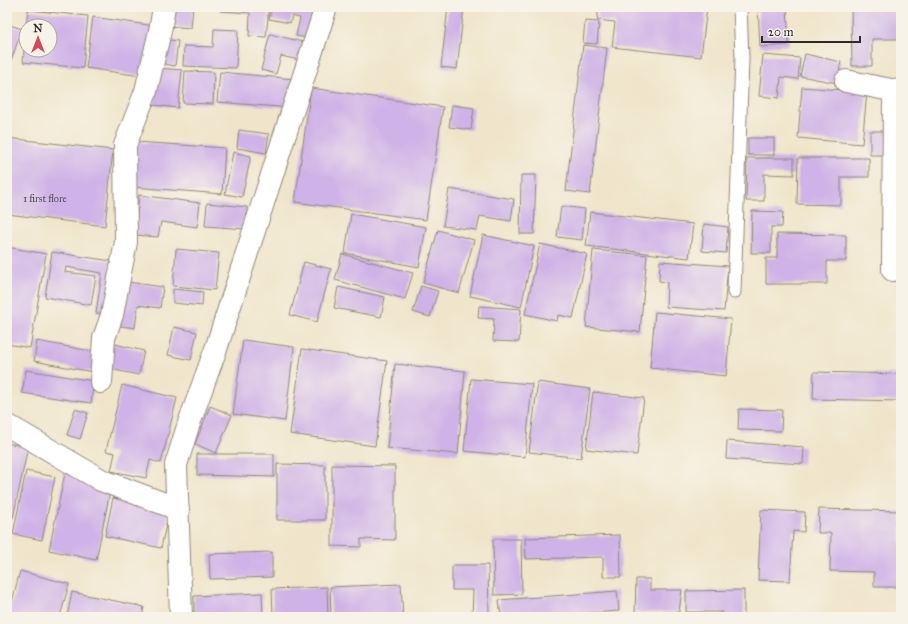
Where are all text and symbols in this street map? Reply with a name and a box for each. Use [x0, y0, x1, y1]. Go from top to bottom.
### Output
north arrow [18, 18, 58, 58]
scale bar [762, 18, 860, 44]
text: N [33, 22, 43, 35]
text: 20 m [768, 25, 794, 39]
house number: 1 first flore [23, 193, 67, 205]

